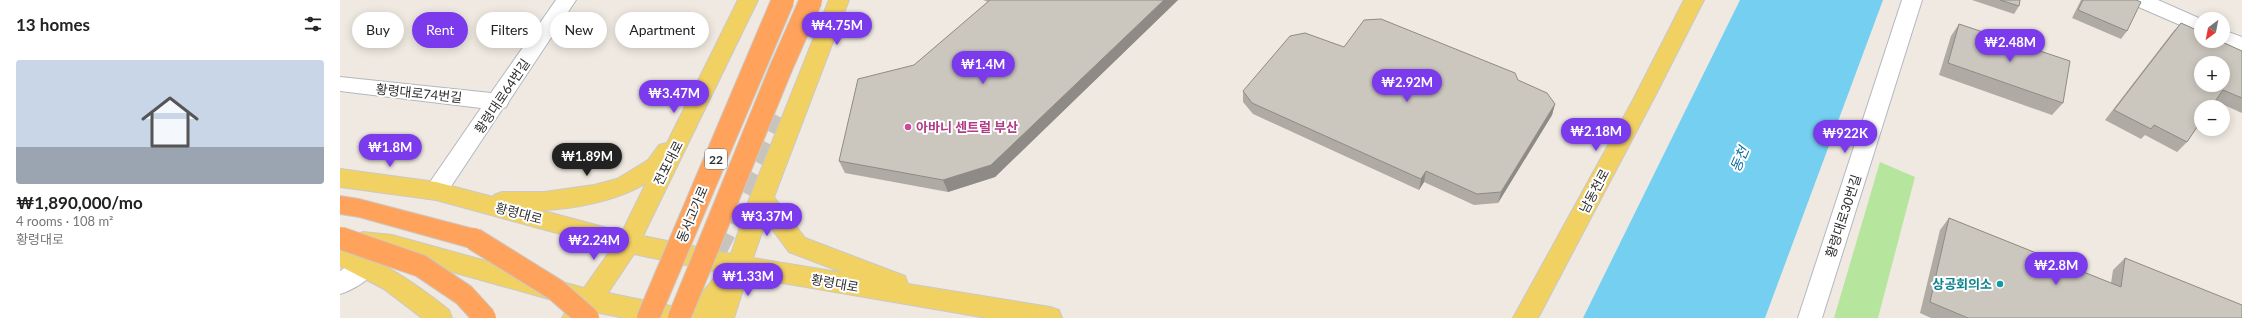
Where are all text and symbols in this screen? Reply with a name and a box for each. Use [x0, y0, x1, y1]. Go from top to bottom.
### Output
chip: Buy [352, 12, 404, 48]
chip: Rent [412, 12, 468, 48]
chip: Filters [476, 12, 542, 48]
chip: New [550, 12, 607, 48]
chip: Apartment [615, 12, 709, 48]
pin: ₩4.75M [804, 12, 870, 46]
north arrow [2194, 12, 2230, 48]
map controls [2194, 12, 2230, 136]
icon: filters [302, 13, 324, 35]
text: 13 homes [16, 14, 90, 35]
text: ₩4.75M [811, 17, 863, 33]
pin: ₩2.48M [1977, 29, 2043, 63]
text: ₩2.48M [1984, 34, 2036, 50]
pin: ₩1.4M [955, 51, 1011, 85]
street label: 황령대로64번길 [471, 56, 533, 136]
text: ₩1.4M [961, 56, 1005, 72]
button: + [2194, 56, 2230, 92]
pin: ₩2.92M [1374, 69, 1440, 103]
text: ₩2.92M [1381, 74, 1433, 90]
pin: ₩3.47M [641, 80, 707, 114]
street label: 황령대로74번길 [375, 81, 463, 105]
text: ₩3.47M [648, 85, 700, 101]
icon: home [134, 86, 206, 158]
button: − [2194, 100, 2230, 136]
pin: ₩2.18M [1563, 118, 1629, 152]
place label: 아바니 센트럴 부산 [916, 119, 1018, 135]
pin: ₩922K [1817, 120, 1873, 154]
marker: 아바니 센트럴 부산 [903, 122, 913, 132]
text: ₩2.18M [1570, 123, 1622, 139]
text: ₩922K [1822, 125, 1868, 141]
pin: ₩1.8M [362, 134, 418, 168]
street label: 전포대로 [650, 138, 686, 188]
text: ₩1.8M [368, 139, 412, 155]
pin: ₩1.89M [554, 143, 620, 177]
water label: 동천 [1726, 143, 1752, 174]
text: ₩1.89M [561, 148, 613, 164]
road number: 22 [705, 149, 727, 169]
street label: 남동천로 [1576, 166, 1612, 216]
street label: 황령대로30번길 [1822, 172, 1864, 260]
street label: 동서고가로 [673, 183, 711, 245]
text: ₩1,890,000/mo [16, 192, 143, 213]
street label: 황령대로 [494, 199, 544, 227]
pin: ₩3.37M [734, 203, 800, 237]
text: ₩3.37M [741, 208, 793, 224]
text: 4 rooms · 108 m² [16, 213, 113, 229]
pin: ₩2.24M [561, 227, 627, 261]
text: 황령대로 [16, 231, 64, 247]
text: ₩2.24M [568, 232, 620, 248]
pin: ₩2.8M [2028, 252, 2084, 286]
text: ₩2.8M [2034, 257, 2078, 273]
pin: ₩1.33M [715, 263, 781, 297]
text: ₩1.33M [722, 268, 774, 284]
street label: 황령대로 [810, 271, 860, 295]
place label: 상공회의소 [1932, 276, 1992, 292]
marker: 상공회의소 [1995, 279, 2005, 289]

